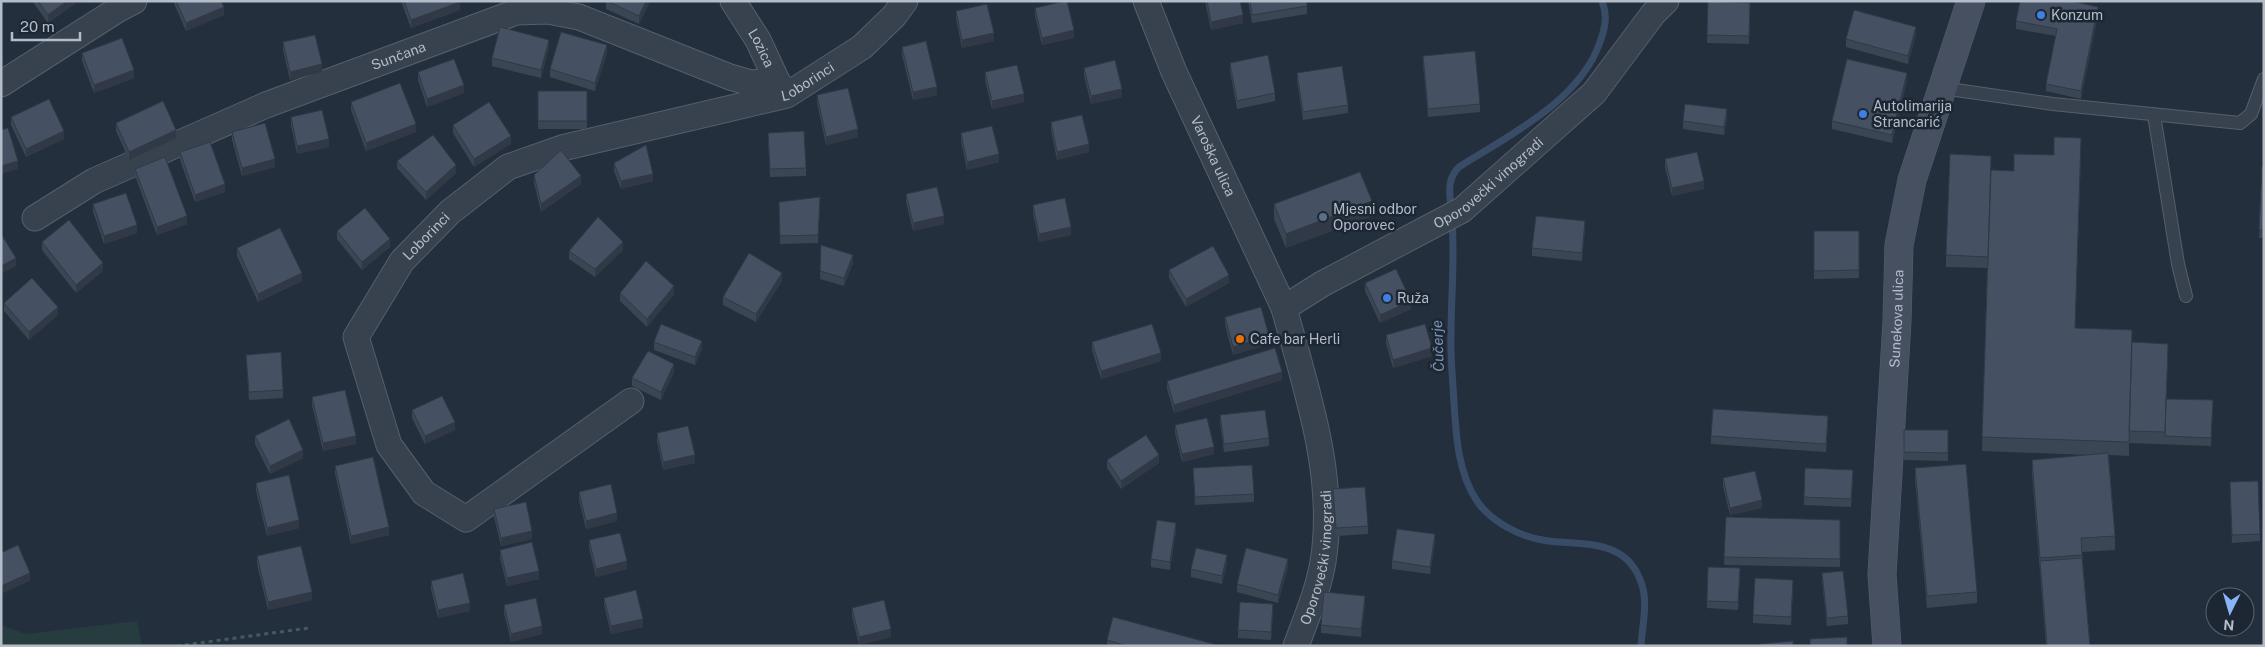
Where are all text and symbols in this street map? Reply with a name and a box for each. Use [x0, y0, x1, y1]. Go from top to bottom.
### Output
place label: Konzum [2051, 7, 2103, 23]
marker: Konzum [2035, 9, 2047, 21]
scale bar [12, 10, 80, 42]
text: 20 m [20, 18, 55, 35]
street label: Lozica [745, 26, 778, 70]
street label: Sunčana [369, 38, 428, 73]
street label: Loborinci [779, 59, 837, 104]
place label: Autolimarija Strancarić [1873, 98, 1952, 130]
marker: Autolimarija Strancarić [1857, 108, 1869, 120]
street label: Varoška ulica [1188, 113, 1239, 199]
street label: Oporovečki vinogradi [1431, 134, 1546, 232]
place label: Mjesni odbor Oporovec [1333, 201, 1417, 233]
street label: Loborinci [399, 209, 453, 263]
marker: Mjesni odbor Oporovec [1317, 211, 1329, 223]
street label: Sunekova ulica [1886, 269, 1906, 368]
place label: Ruža [1397, 290, 1429, 306]
marker: Ruža [1381, 292, 1393, 304]
water label: Čučerje [1428, 320, 1447, 372]
place label: Cafe bar Herli [1250, 331, 1340, 347]
marker: Cafe bar Herli [1234, 333, 1246, 345]
street label: Oporovečki vinogradi [1297, 490, 1335, 627]
north arrow [2205, 587, 2255, 637]
text: N [2223, 617, 2235, 633]

